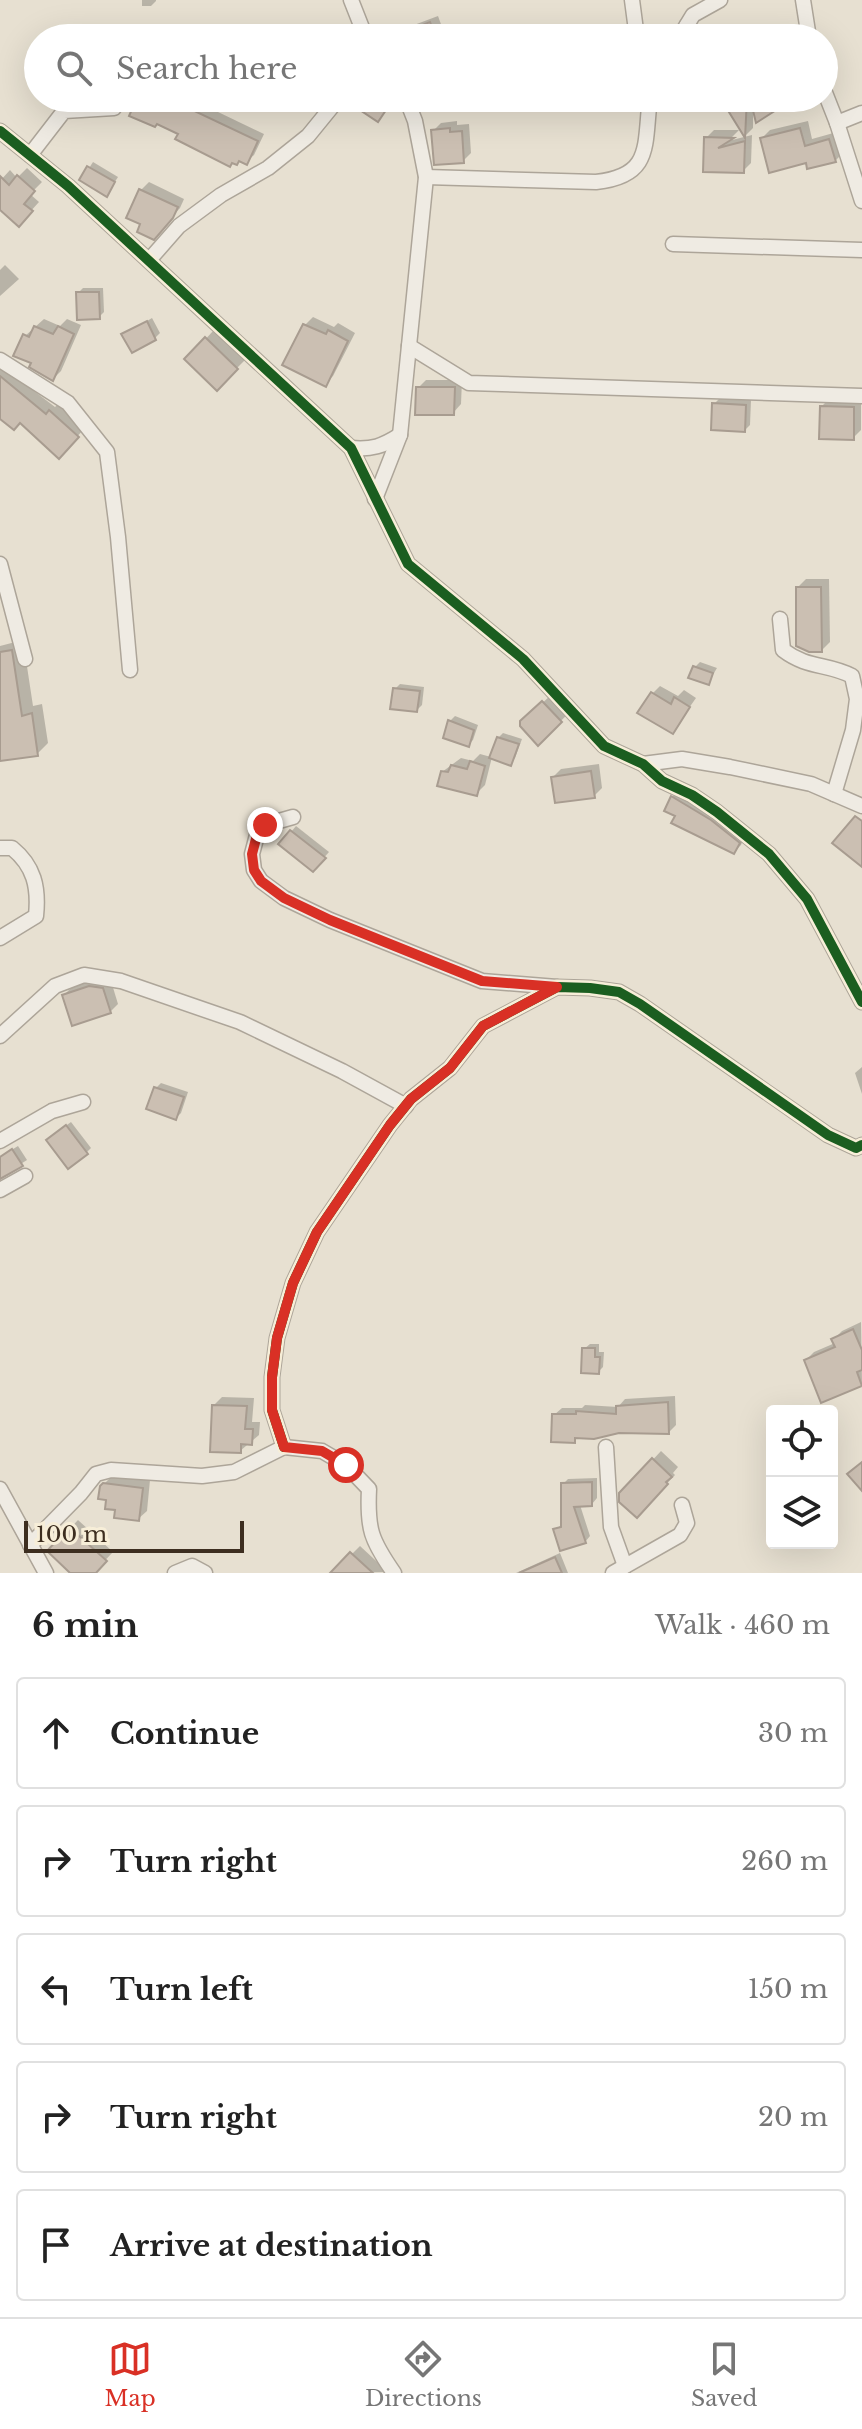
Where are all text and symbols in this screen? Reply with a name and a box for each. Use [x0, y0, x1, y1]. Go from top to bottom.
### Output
search box [24, 24, 838, 112]
icon: search [52, 46, 96, 90]
text: Search here [116, 50, 297, 87]
route end [247, 807, 283, 843]
map controls [766, 1405, 838, 1549]
button: locate [766, 1405, 838, 1477]
route start [328, 1447, 364, 1483]
button: layers [766, 1477, 838, 1549]
scale bar [24, 1517, 244, 1553]
text: 100 m [36, 1521, 107, 1548]
text: 6 min [32, 1604, 139, 1646]
text: Walk · 460 m [655, 1609, 830, 1641]
icon: ahead [34, 1711, 78, 1755]
text: Continue [110, 1715, 259, 1752]
text: 30 m [758, 1717, 828, 1749]
icon: right [34, 1839, 78, 1883]
text: Turn right [110, 1843, 277, 1880]
text: 260 m [741, 1845, 828, 1877]
icon: left [34, 1967, 78, 2011]
text: Turn left [110, 1971, 253, 2008]
text: 150 m [748, 1973, 828, 2005]
icon: right [34, 2095, 78, 2139]
text: Turn right [110, 2099, 277, 2136]
text: 20 m [758, 2101, 828, 2133]
icon: arrive [34, 2223, 78, 2267]
text: Arrive at destination [110, 2227, 433, 2264]
tab: Map [105, 2337, 156, 2412]
tab: Directions [365, 2337, 482, 2412]
tab: Saved [691, 2337, 757, 2412]

